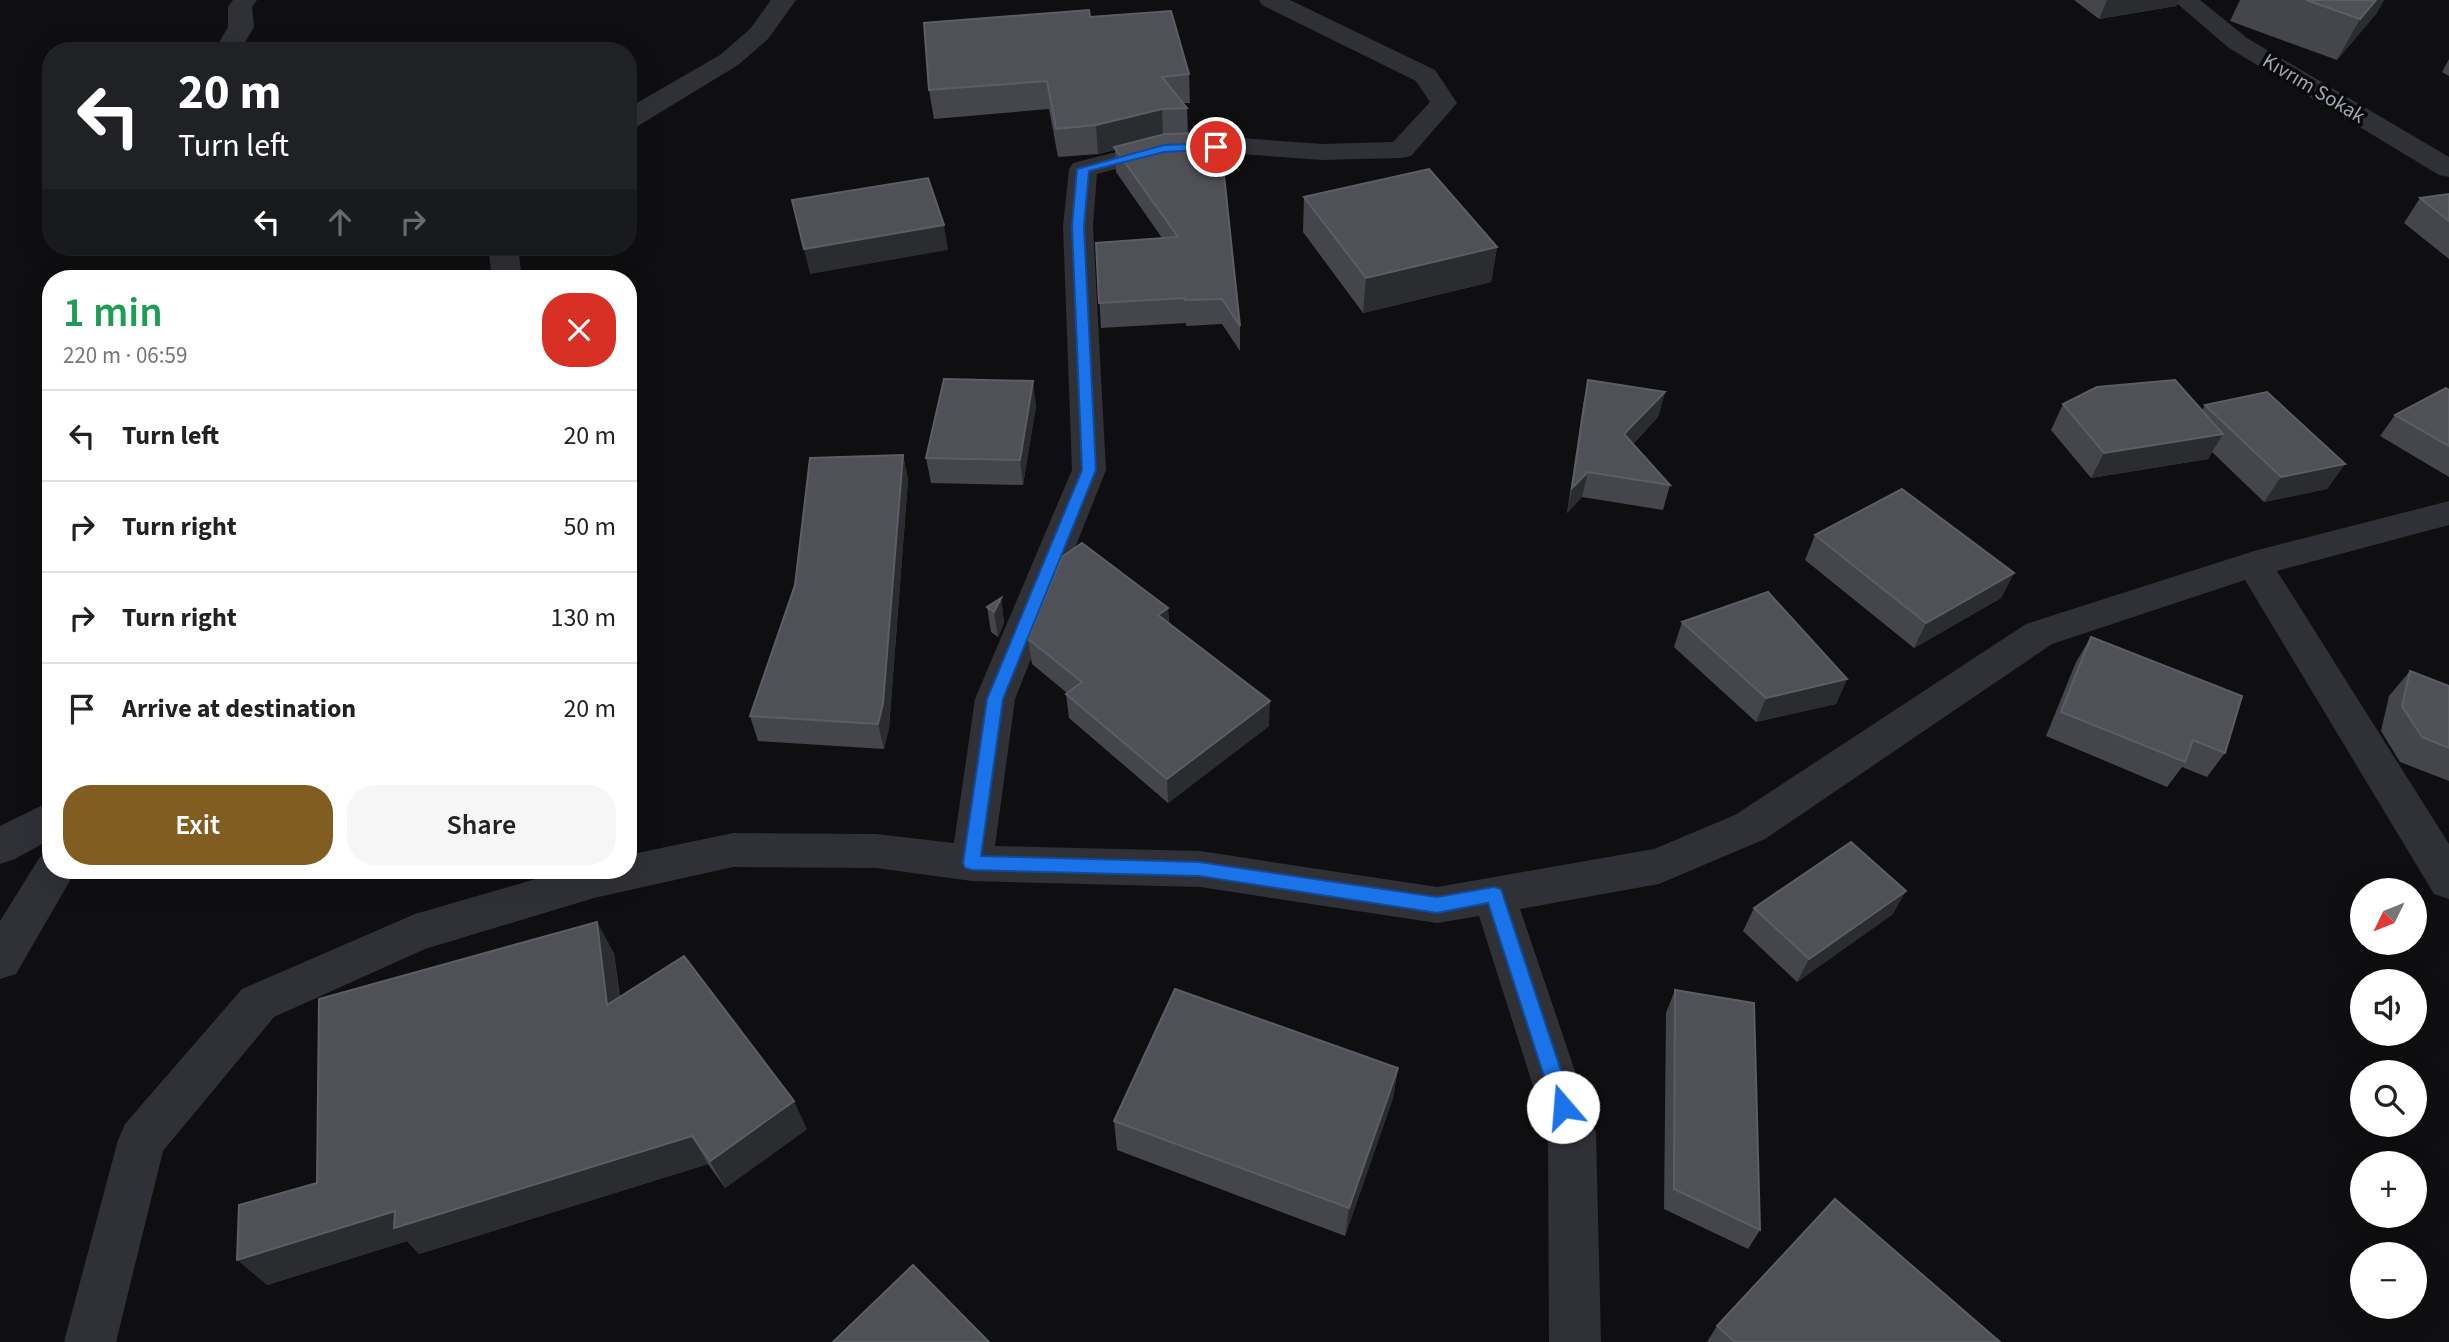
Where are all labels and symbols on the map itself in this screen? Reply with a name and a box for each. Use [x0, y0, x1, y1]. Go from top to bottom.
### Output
street label: Kıvrım Sokak [2257, 46, 2372, 131]
pin [1186, 117, 1246, 177]
north arrow [2350, 878, 2427, 956]
position arrow [1526, 1070, 1600, 1144]

